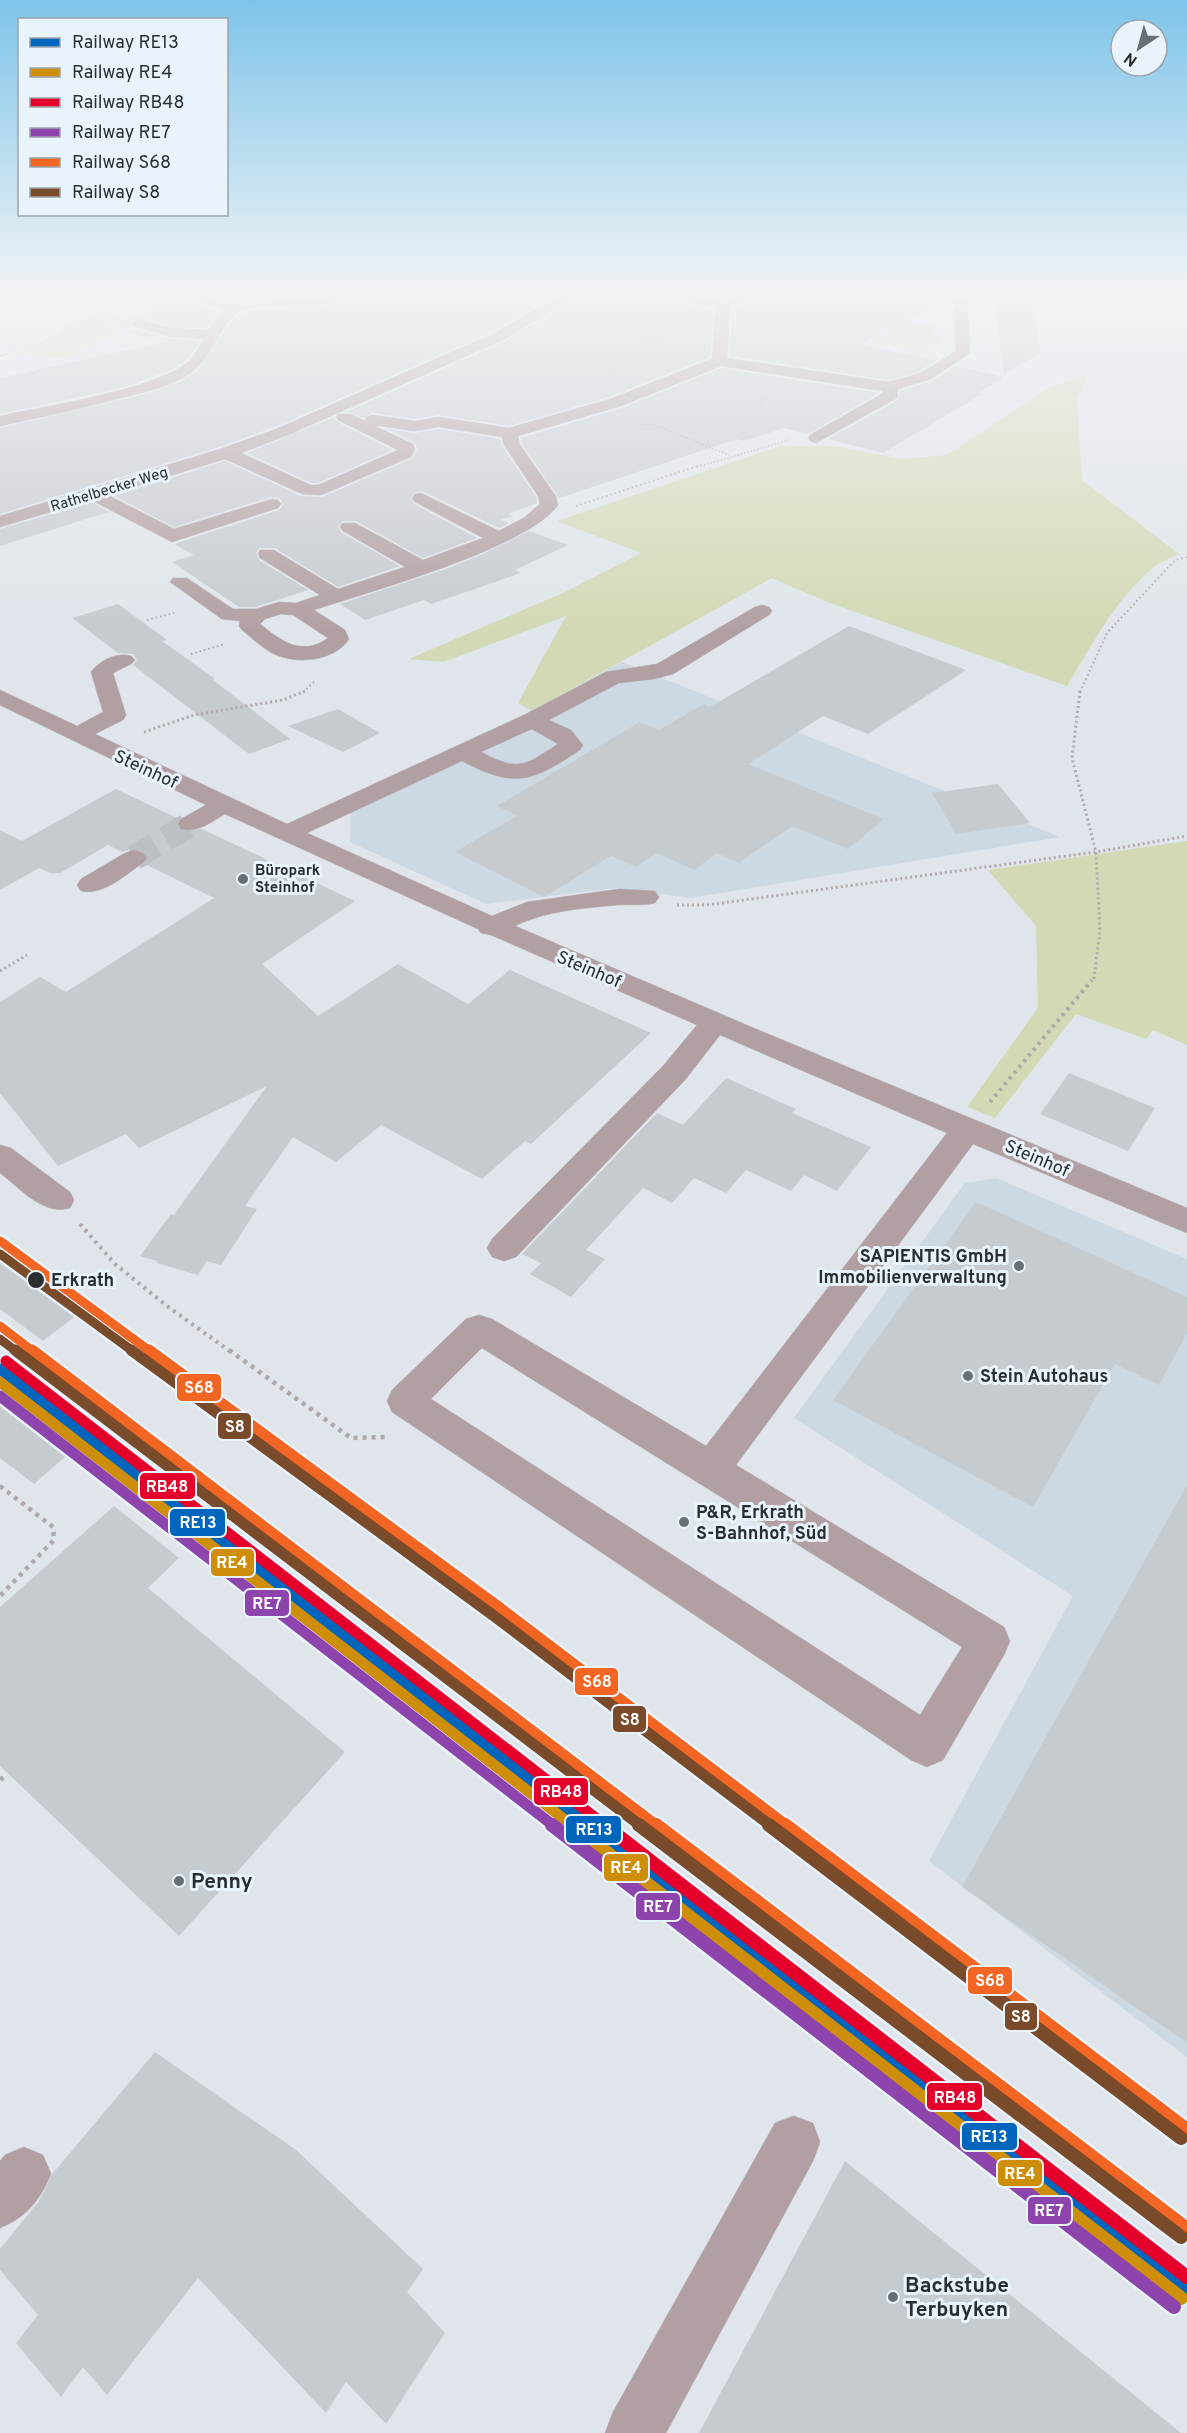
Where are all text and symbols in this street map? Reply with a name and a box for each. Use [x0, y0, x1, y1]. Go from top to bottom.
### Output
legend [18, 18, 228, 216]
north arrow [1109, 18, 1169, 78]
text: Railway RE13 [72, 32, 179, 55]
text: N [1121, 47, 1142, 70]
text: Railway RE4 [72, 62, 172, 85]
text: Railway RB48 [72, 92, 184, 115]
text: Railway RE7 [72, 122, 171, 145]
text: Railway S68 [72, 152, 171, 175]
text: Railway S8 [72, 182, 160, 205]
street label: Rathelbecker Weg [48, 464, 171, 517]
street label: Steinhof [110, 746, 181, 795]
place label: Büropark Steinhof [255, 862, 320, 898]
marker: Büropark Steinhof [236, 872, 250, 886]
street label: Steinhof [553, 947, 624, 994]
street label: Steinhof [1001, 1136, 1072, 1183]
place label: SAPIENTIS GmbH Immobilienverwaltung [818, 1246, 1007, 1290]
marker: SAPIENTIS GmbH Immobilienverwaltung [1012, 1259, 1026, 1273]
marker: Erkrath [26, 1270, 46, 1290]
place label: Erkrath [51, 1270, 114, 1293]
place label: Stein Autohaus [980, 1366, 1108, 1389]
marker: Stein Autohaus [961, 1369, 975, 1383]
line badge: S68 [176, 1373, 222, 1402]
text: S68 [184, 1379, 214, 1399]
line badge: S8 [217, 1412, 252, 1440]
text: S8 [225, 1418, 245, 1438]
line badge: RB48 [139, 1472, 196, 1500]
text: RB48 [146, 1478, 188, 1498]
place label: P&R, Erkrath S-Bahnhof, Süd [696, 1502, 827, 1546]
line badge: RE13 [169, 1508, 226, 1537]
text: RE13 [179, 1514, 217, 1534]
marker: P&R, Erkrath S-Bahnhof, Süd [677, 1515, 691, 1529]
line badge: RE4 [210, 1548, 255, 1577]
text: RE4 [216, 1554, 248, 1574]
line badge: RE7 [244, 1589, 290, 1617]
text: RE7 [252, 1595, 282, 1615]
line badge: S68 [574, 1667, 619, 1696]
text: S68 [582, 1673, 612, 1693]
line badge: S8 [612, 1705, 647, 1733]
text: S8 [620, 1711, 640, 1731]
line badge: RB48 [533, 1777, 589, 1806]
text: RB48 [540, 1783, 582, 1803]
line badge: RE13 [565, 1815, 622, 1844]
text: RE13 [575, 1821, 613, 1841]
line badge: RE4 [603, 1853, 649, 1882]
text: RE4 [610, 1859, 642, 1879]
place label: Penny [191, 1869, 253, 1896]
marker: Penny [172, 1874, 186, 1888]
line badge: RE7 [635, 1892, 681, 1921]
text: RE7 [643, 1898, 673, 1918]
line badge: S68 [967, 1966, 1013, 1995]
text: S68 [975, 1972, 1005, 1992]
line badge: S8 [1004, 2002, 1038, 2031]
text: S8 [1011, 2008, 1031, 2028]
line badge: RB48 [926, 2082, 983, 2111]
text: RB48 [934, 2089, 976, 2109]
line badge: RE13 [961, 2122, 1018, 2151]
text: RE13 [970, 2128, 1008, 2148]
line badge: RE4 [997, 2159, 1043, 2187]
text: RE4 [1004, 2165, 1036, 2185]
line badge: RE7 [1027, 2196, 1072, 2225]
text: RE7 [1034, 2202, 1064, 2222]
place label: Backstube Terbuyken [905, 2273, 1009, 2324]
marker: Backstube Terbuyken [886, 2290, 900, 2304]

